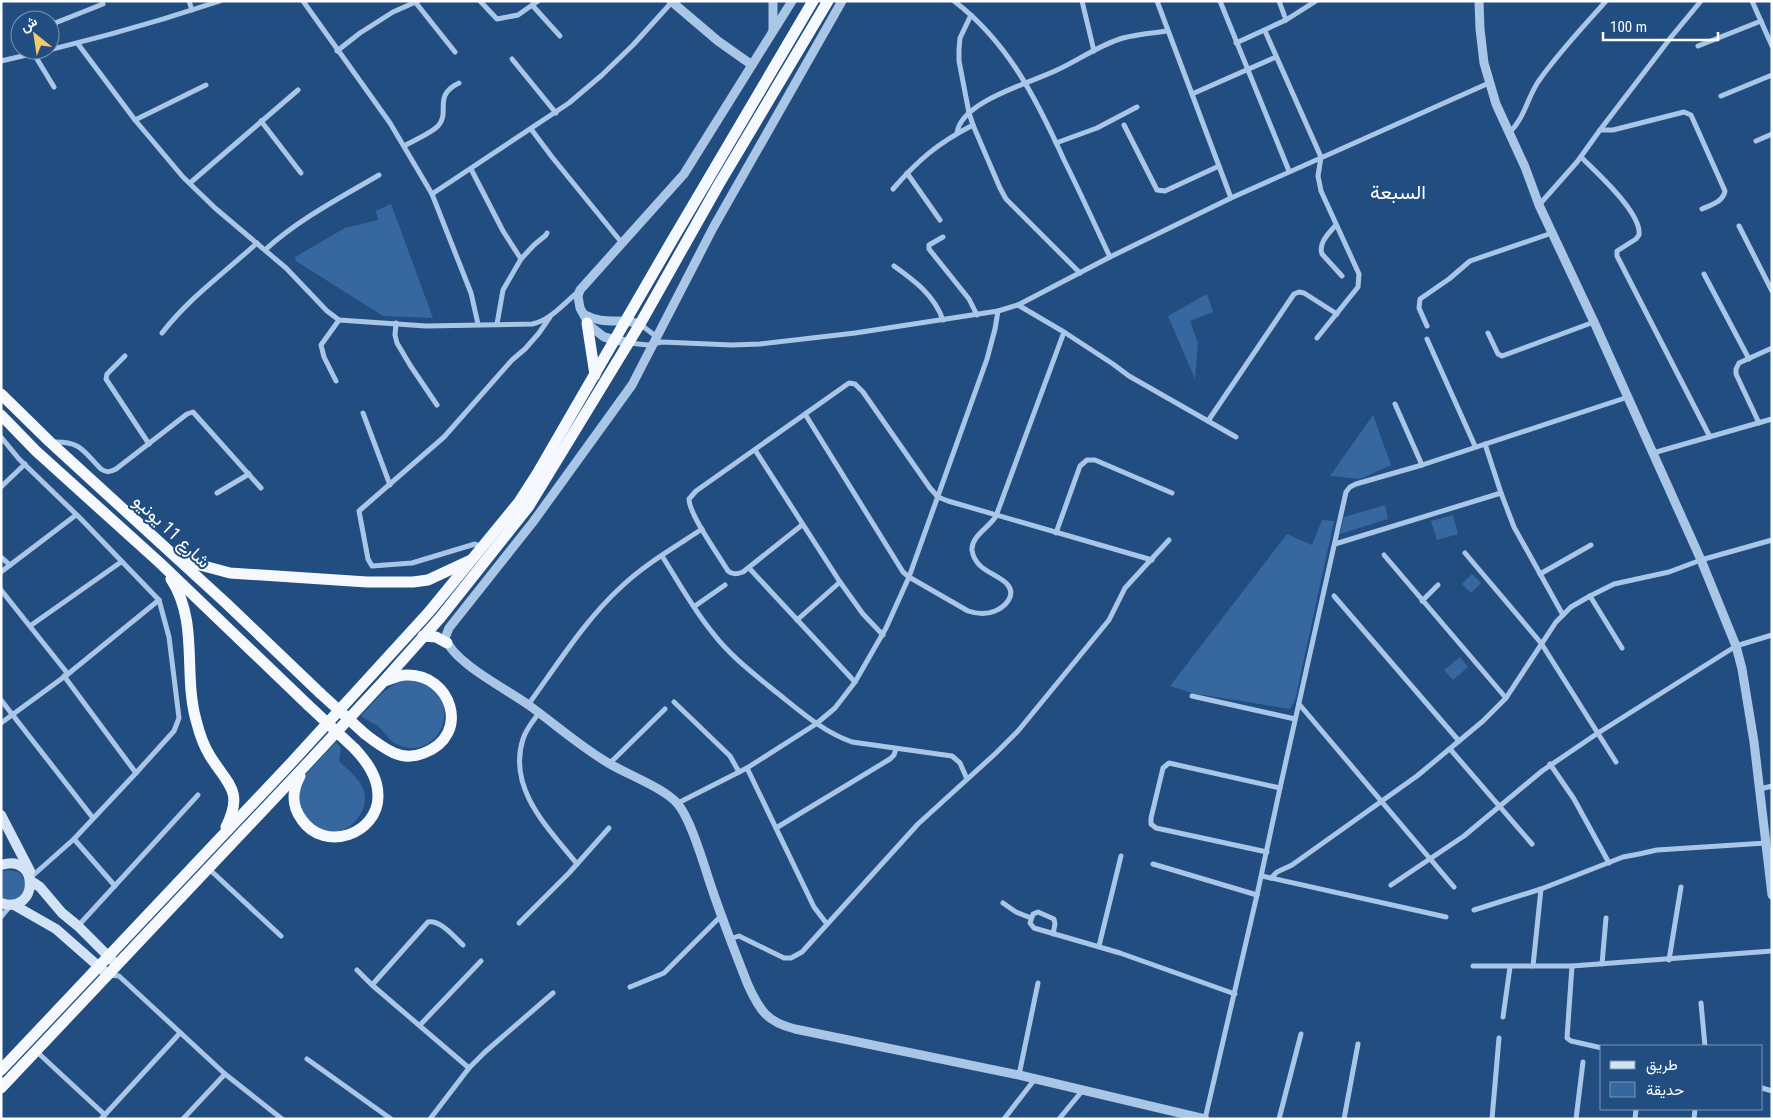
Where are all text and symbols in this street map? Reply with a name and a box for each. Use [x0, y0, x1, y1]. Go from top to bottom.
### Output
north arrow [10, 10, 60, 60]
scale bar [1603, 10, 1718, 42]
text: ش [17, 13, 40, 36]
text: 100 m [1610, 18, 1647, 36]
district label: السبعة [1370, 180, 1426, 204]
street label: شارع 11 يونيو [128, 490, 215, 573]
legend [1600, 1045, 1763, 1110]
text: طريق [1646, 1056, 1678, 1075]
text: حديقة [1646, 1081, 1684, 1099]

